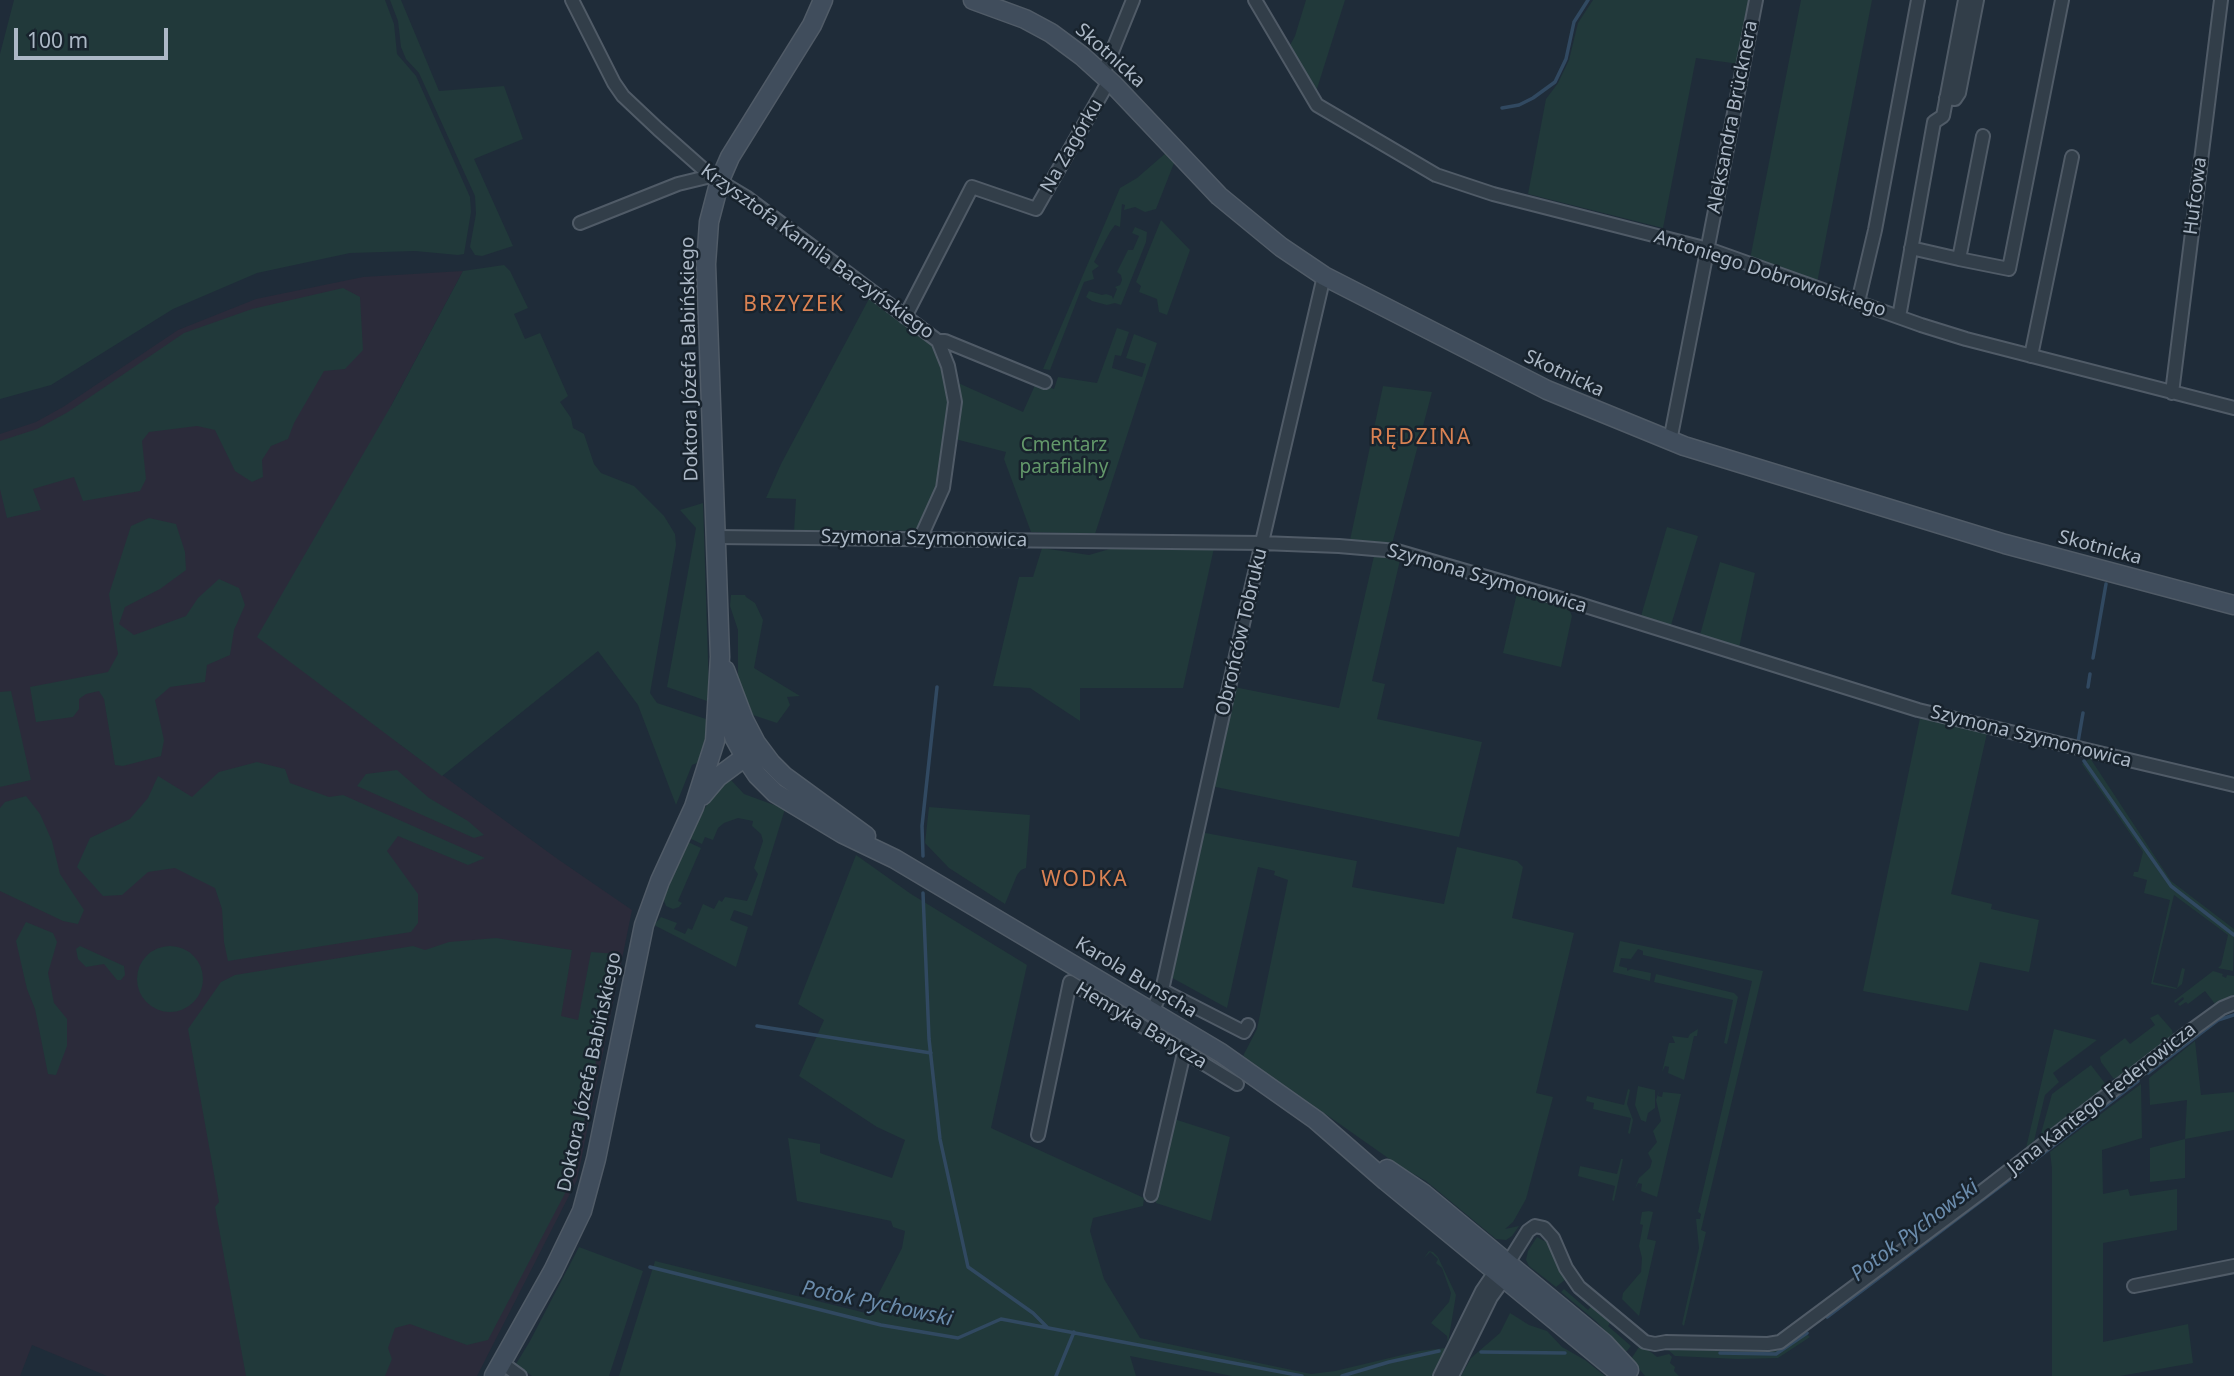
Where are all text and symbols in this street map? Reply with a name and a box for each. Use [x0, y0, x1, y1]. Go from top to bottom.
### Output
scale bar [18, 14, 172, 58]
street label: Skotnicka [1071, 19, 1149, 93]
street label: Aleksandra Brücknera [1703, 19, 1763, 215]
text: 100 m [27, 26, 88, 54]
street label: Na Zagórku [1036, 95, 1108, 197]
street label: Hufcowa [2180, 156, 2212, 236]
street label: Krzysztofa Kamila Baczyńskiego [696, 160, 938, 344]
street label: Antoniego Dobrowolskiego [1651, 226, 1889, 322]
street label: Doktora Józefa Babińskiego [676, 237, 704, 481]
district label: BRZYZEK [744, 292, 844, 318]
street label: Skotnicka [1520, 346, 1608, 402]
district label: RĘDZINA [1371, 425, 1471, 451]
park label: Cmentarz parafialny [1020, 435, 1108, 479]
street label: Szymona Szymonowica [821, 526, 1027, 552]
street label: Skotnicka [2056, 526, 2144, 570]
street label: Szymona Szymonowica [1385, 540, 1589, 618]
street label: Obrońców Tobruku [1212, 546, 1272, 718]
street label: Szymona Szymonowica [1928, 701, 2134, 773]
district label: WODKA [1042, 867, 1128, 893]
street label: Karola Bunscha [1071, 933, 1201, 1023]
street label: Doktora Józefa Babińskiego [553, 950, 627, 1194]
street label: Henryka Barycza [1071, 978, 1211, 1074]
street label: Jana Kantego Federowicza [2003, 1018, 2201, 1180]
water label: Potok Pychowski [1846, 1175, 1984, 1287]
water label: Potok Pychowski [799, 1276, 955, 1332]

